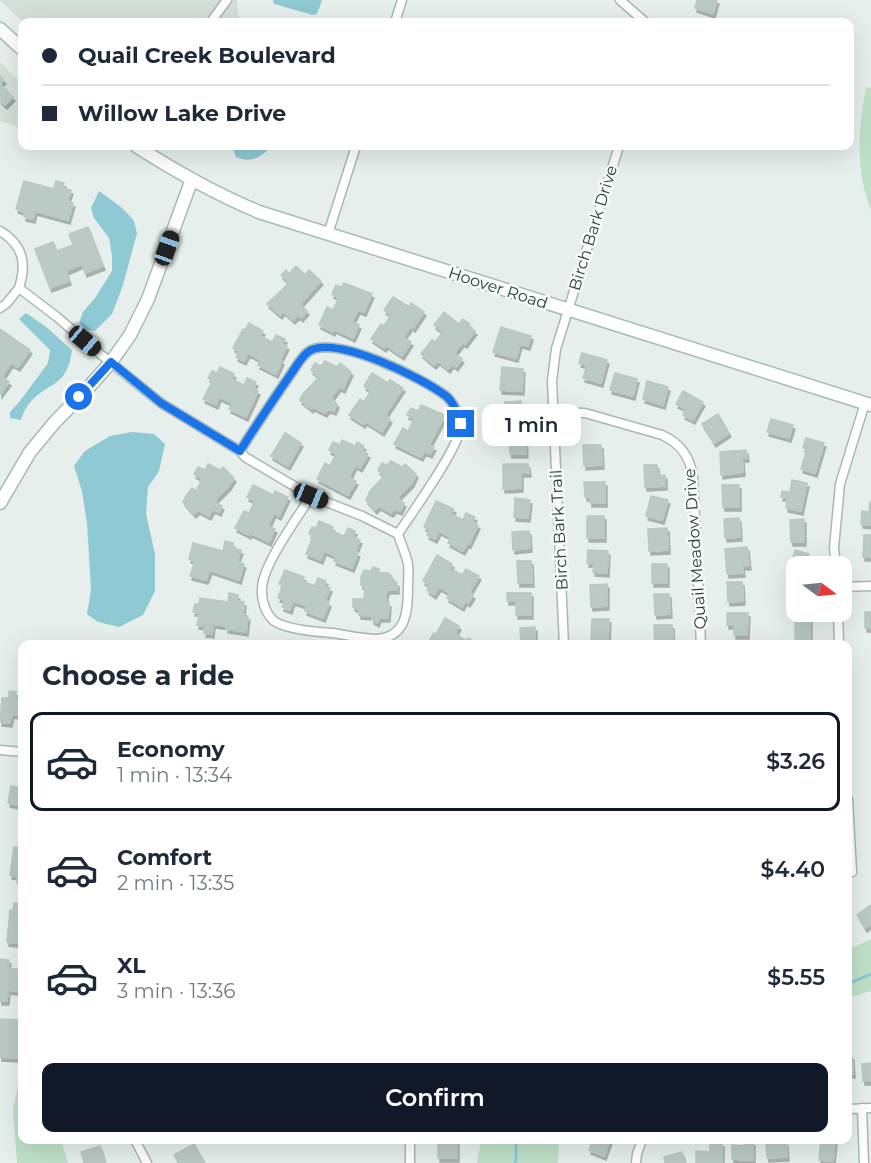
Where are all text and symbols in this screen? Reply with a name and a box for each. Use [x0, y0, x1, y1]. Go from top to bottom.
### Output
text: Quail Creek Boulevard [78, 42, 336, 69]
text: Willow Lake Drive [78, 100, 286, 127]
street label: Birch Bark Drive [565, 163, 621, 293]
car [152, 228, 182, 268]
street label: Hoover Road [446, 263, 550, 313]
car [65, 323, 105, 359]
route start [65, 383, 92, 410]
callout: 1 min [482, 403, 581, 445]
route end [447, 410, 474, 437]
text: 1 min [505, 413, 558, 437]
street label: Quail Meadow Drive [680, 468, 710, 630]
street label: Birch Bark Trail [546, 469, 572, 591]
car [291, 481, 331, 511]
north arrow [786, 556, 852, 622]
map controls [786, 556, 852, 622]
text: Choose a ride [42, 659, 234, 692]
icon: car [45, 735, 99, 789]
text: Economy [117, 736, 225, 763]
text: $3.26 [766, 748, 825, 775]
text: 1 min · 13:34 [117, 763, 232, 787]
icon: car [45, 843, 99, 897]
text: Comfort [117, 844, 212, 871]
text: $4.40 [761, 856, 825, 883]
text: 2 min · 13:35 [117, 871, 234, 895]
icon: car [45, 951, 99, 1005]
text: XL [117, 952, 146, 979]
text: $5.55 [767, 964, 825, 991]
text: 3 min · 13:36 [117, 979, 235, 1003]
button: Confirm [42, 1063, 828, 1132]

